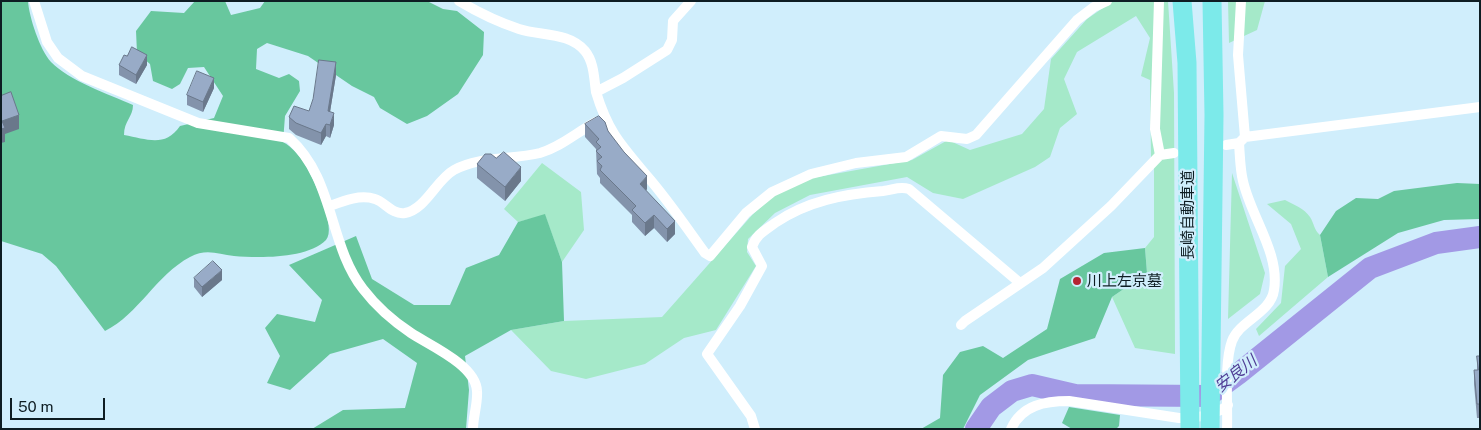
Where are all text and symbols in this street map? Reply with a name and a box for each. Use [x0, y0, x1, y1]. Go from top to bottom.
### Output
street label: 長崎自動車道 [1179, 170, 1197, 260]
place label: 川上左京墓 [1087, 272, 1162, 290]
marker: 川上左京墓 [1071, 275, 1083, 287]
water label: 安良川 [1211, 352, 1261, 396]
scale bar [12, 388, 108, 420]
text: 50 m [18, 398, 53, 415]

